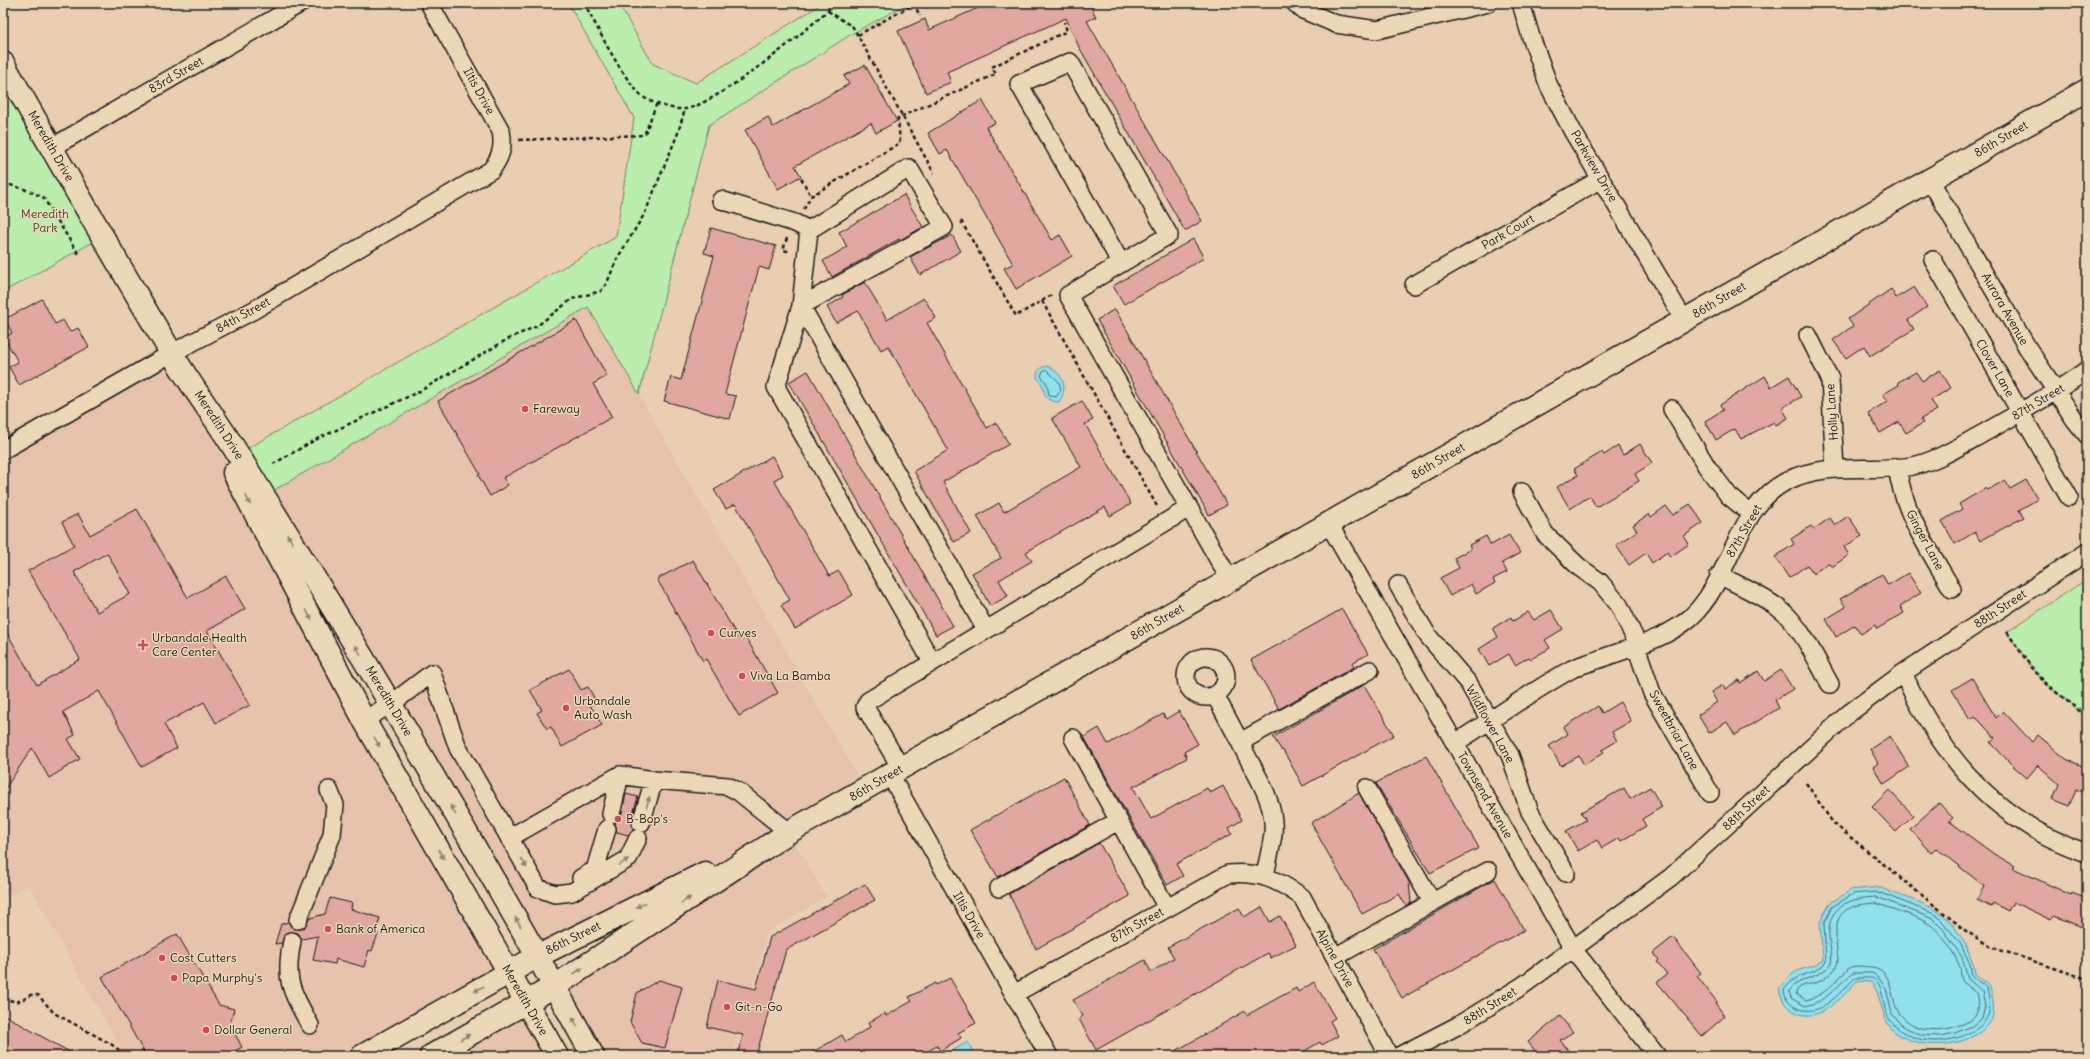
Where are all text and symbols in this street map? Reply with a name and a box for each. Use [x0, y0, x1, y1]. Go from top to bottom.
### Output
street label: 83rd Street [146, 53, 206, 96]
street label: Iltis Drive [460, 65, 498, 117]
street label: Meredith Drive [25, 108, 78, 184]
street label: 86th Street [1971, 117, 2030, 160]
street label: Parkview Drive [1568, 127, 1621, 204]
park label: Meredith Park [21, 206, 69, 235]
street label: Park Court [1479, 211, 1537, 253]
street label: Aurora Avenue [1979, 270, 2032, 348]
street label: 86th Street [1689, 278, 1748, 321]
street label: 84th Street [213, 294, 273, 336]
street label: Clover Lane [1973, 336, 2018, 399]
street label: 87th Street [2009, 380, 2067, 423]
street label: Holly Lane [1822, 383, 1841, 441]
street label: Meredith Drive [192, 387, 247, 462]
place label: Fareway [533, 401, 580, 416]
marker: Fareway [520, 404, 530, 414]
street label: 86th Street [1408, 439, 1467, 482]
one-way arrow [245, 494, 251, 506]
street label: 87th Street [1722, 502, 1765, 560]
street label: Ginger Lane [1903, 507, 1948, 572]
one-way arrow [286, 533, 293, 545]
street label: 88th Street [1971, 586, 2029, 631]
street label: 86th Street [1127, 600, 1186, 643]
one-way arrow [305, 609, 312, 621]
place label: Curves [719, 625, 756, 640]
marker: Curves [706, 628, 716, 638]
place label: Urbandale Health Care Center [152, 630, 247, 659]
marker: Urbandale Health Care Center [137, 639, 149, 651]
one-way arrow [354, 644, 361, 656]
street label: Meredith Drive [363, 663, 416, 738]
place label: Viva La Bamba [750, 668, 831, 683]
marker: Viva La Bamba [737, 671, 747, 681]
street label: Wildflower Lane [1463, 682, 1518, 765]
street label: Sweetbriar Lane [1646, 687, 1702, 772]
place label: Urbandale Auto Wash [574, 693, 632, 722]
marker: Urbandale Auto Wash [561, 703, 571, 713]
one-way arrow [373, 736, 380, 748]
street label: Townsend Avenue [1455, 749, 1516, 841]
street label: 86th Street [846, 761, 905, 804]
street label: 88th Street [1719, 782, 1773, 833]
one-way arrow [645, 795, 651, 807]
one-way arrow [449, 804, 456, 815]
place label: B-Bop's [626, 811, 668, 826]
marker: B-Bop's [613, 814, 623, 824]
one-way arrow [438, 849, 445, 860]
one-way arrow [520, 857, 527, 869]
one-way arrow [618, 858, 629, 866]
street label: Iltis Drive [950, 889, 989, 941]
one-way arrow [681, 896, 691, 904]
one-way arrow [635, 902, 647, 908]
street label: 87th Street [1107, 904, 1166, 945]
one-way arrow [515, 916, 522, 928]
street label: 86th Street [543, 918, 603, 957]
place label: Bank of America [336, 921, 425, 936]
marker: Bank of America [323, 924, 333, 934]
street label: Alpine Drive [1313, 926, 1358, 990]
place label: Cost Cutters [170, 950, 236, 965]
marker: Cost Cutters [157, 953, 167, 963]
street label: Meredith Drive [499, 962, 552, 1038]
one-way arrow [572, 967, 583, 975]
place label: Papa Murphy's [182, 970, 262, 985]
marker: Papa Murphy's [169, 973, 179, 983]
street label: 88th Street [1460, 983, 1519, 1028]
one-way arrow [474, 985, 485, 992]
place label: Git-n-Go [735, 999, 783, 1014]
marker: Git-n-Go [722, 1002, 732, 1012]
one-way arrow [571, 1016, 578, 1028]
place label: Dollar General [214, 1022, 292, 1037]
marker: Dollar General [201, 1025, 211, 1035]
one-way arrow [459, 1033, 471, 1040]

